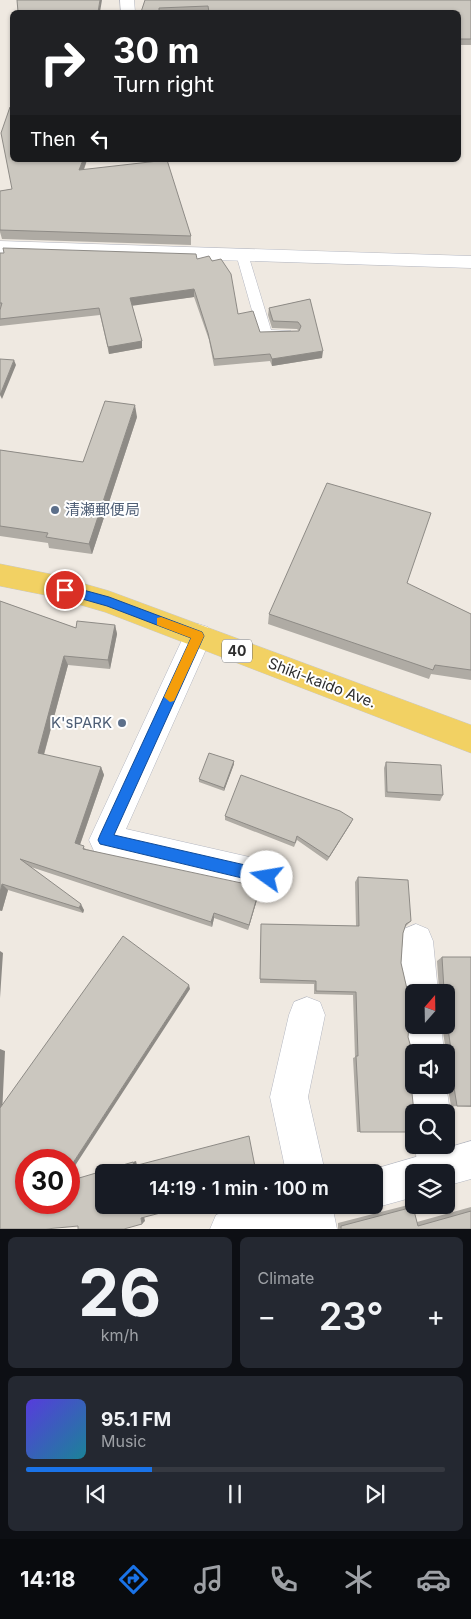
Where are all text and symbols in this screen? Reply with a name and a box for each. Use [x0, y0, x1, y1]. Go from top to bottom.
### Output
text: 30 m [113, 29, 199, 71]
icon: right [30, 30, 95, 95]
text: Turn right [113, 71, 214, 97]
icon: left [86, 125, 114, 153]
text: Then [30, 128, 76, 151]
place label: 清瀬郵便局 [65, 500, 140, 519]
marker: 清瀬郵便局 [49, 504, 61, 516]
pin [44, 569, 86, 611]
icon: arrive [51, 576, 79, 604]
road number: 40 [222, 640, 252, 662]
street label: Shiki-kaido Ave. [266, 653, 379, 712]
place label: K'sPARK [51, 713, 112, 732]
marker: K'sPARK [116, 717, 128, 729]
position arrow [240, 850, 292, 902]
north arrow [405, 984, 455, 1034]
map controls [405, 984, 455, 1214]
button: sound [405, 1044, 455, 1094]
button: search [405, 1104, 455, 1154]
speed limit sign: 30 [15, 1149, 80, 1214]
button: layers [405, 1164, 455, 1214]
text: 14:19 · 1 min · 100 m [149, 1177, 329, 1200]
text: 26 [78, 1253, 161, 1332]
text: Climate [258, 1268, 314, 1288]
text: 23° [319, 1293, 384, 1339]
text: − [258, 1299, 276, 1333]
text: + [426, 1299, 445, 1333]
text: km/h [101, 1325, 139, 1345]
text: 95.1 FM [101, 1408, 171, 1431]
text: Music [101, 1431, 146, 1451]
icon: previous [82, 1480, 110, 1508]
icon: pause [221, 1480, 249, 1508]
icon: next [361, 1480, 389, 1508]
icon: directions [116, 1562, 151, 1597]
icon: music [191, 1562, 226, 1597]
icon: phone [266, 1562, 301, 1597]
icon: climate [341, 1562, 376, 1597]
icon: car [416, 1562, 451, 1597]
text: 14:18 [20, 1566, 76, 1592]

